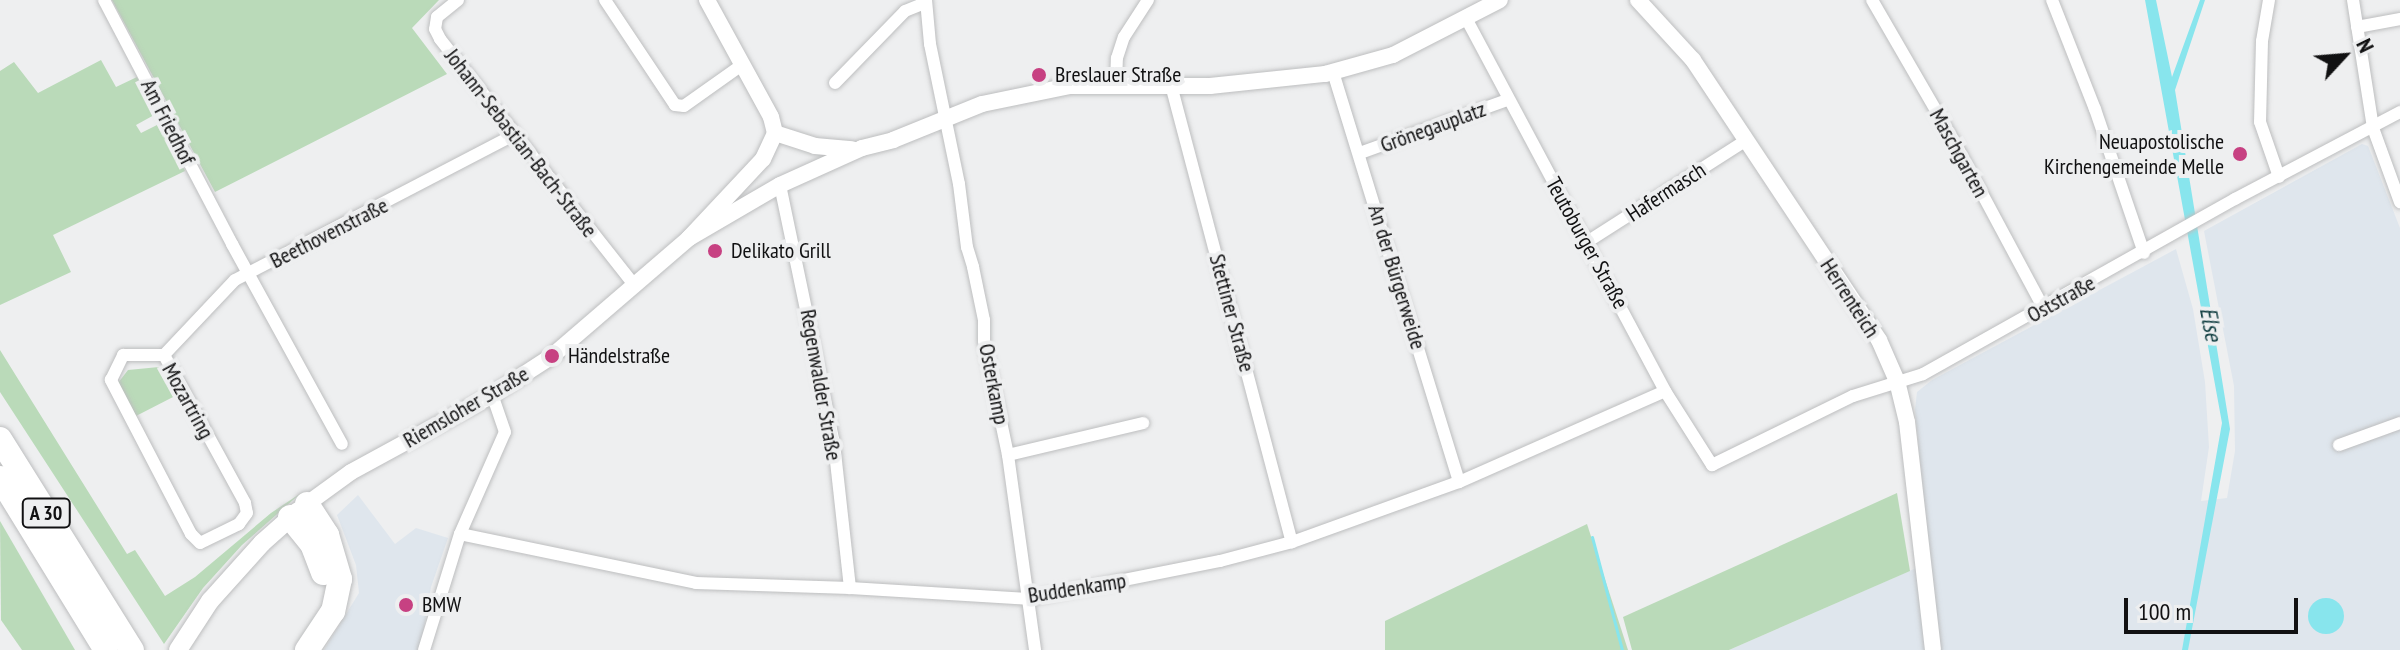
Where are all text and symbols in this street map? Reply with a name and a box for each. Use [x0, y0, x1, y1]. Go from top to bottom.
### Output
north arrow [2304, 16, 2384, 96]
text: N [2350, 34, 2381, 57]
street label: Johann-Sebastian-Bach-Straße [439, 43, 603, 243]
place label: Breslauer Straße [1055, 62, 1181, 88]
marker: Breslauer Straße [1030, 66, 1048, 84]
street label: Am Friedhof [135, 75, 201, 169]
street label: Grönegauplatz [1377, 96, 1489, 158]
street label: Maschgarten [1924, 104, 1994, 202]
place label: Neuapostolische Kirchengemeinde Melle [2044, 128, 2224, 180]
marker: Neuapostolische Kirchengemeinde Melle [2231, 145, 2249, 163]
street label: Hafermasch [1621, 157, 1711, 227]
street label: Teutoburger Straße [1540, 173, 1634, 313]
street label: Beethovenstraße [266, 192, 392, 274]
street label: An der Bürgerweide [1362, 201, 1432, 353]
place label: Delikato Grill [731, 238, 831, 264]
marker: Delikato Grill [706, 242, 724, 260]
street label: Stettiner Straße [1204, 251, 1260, 375]
street label: Herrenteich [1815, 254, 1885, 342]
street label: Oststraße [2022, 270, 2100, 328]
water label: Else [2194, 305, 2228, 343]
street label: Regenwalder Straße [795, 307, 847, 463]
street label: Osterkamp [973, 341, 1015, 427]
place label: Händelstraße [568, 343, 670, 369]
marker: Händelstraße [543, 347, 561, 365]
street label: Mozartring [156, 359, 220, 443]
street label: Riemsloher Straße [399, 360, 533, 454]
road number: A 30 [20, 497, 72, 529]
street label: Buddenkamp [1026, 567, 1128, 609]
scale bar [2128, 582, 2302, 632]
place label: BMW [422, 592, 461, 618]
marker: BMW [397, 596, 415, 614]
text: 100 m [2138, 596, 2191, 627]

